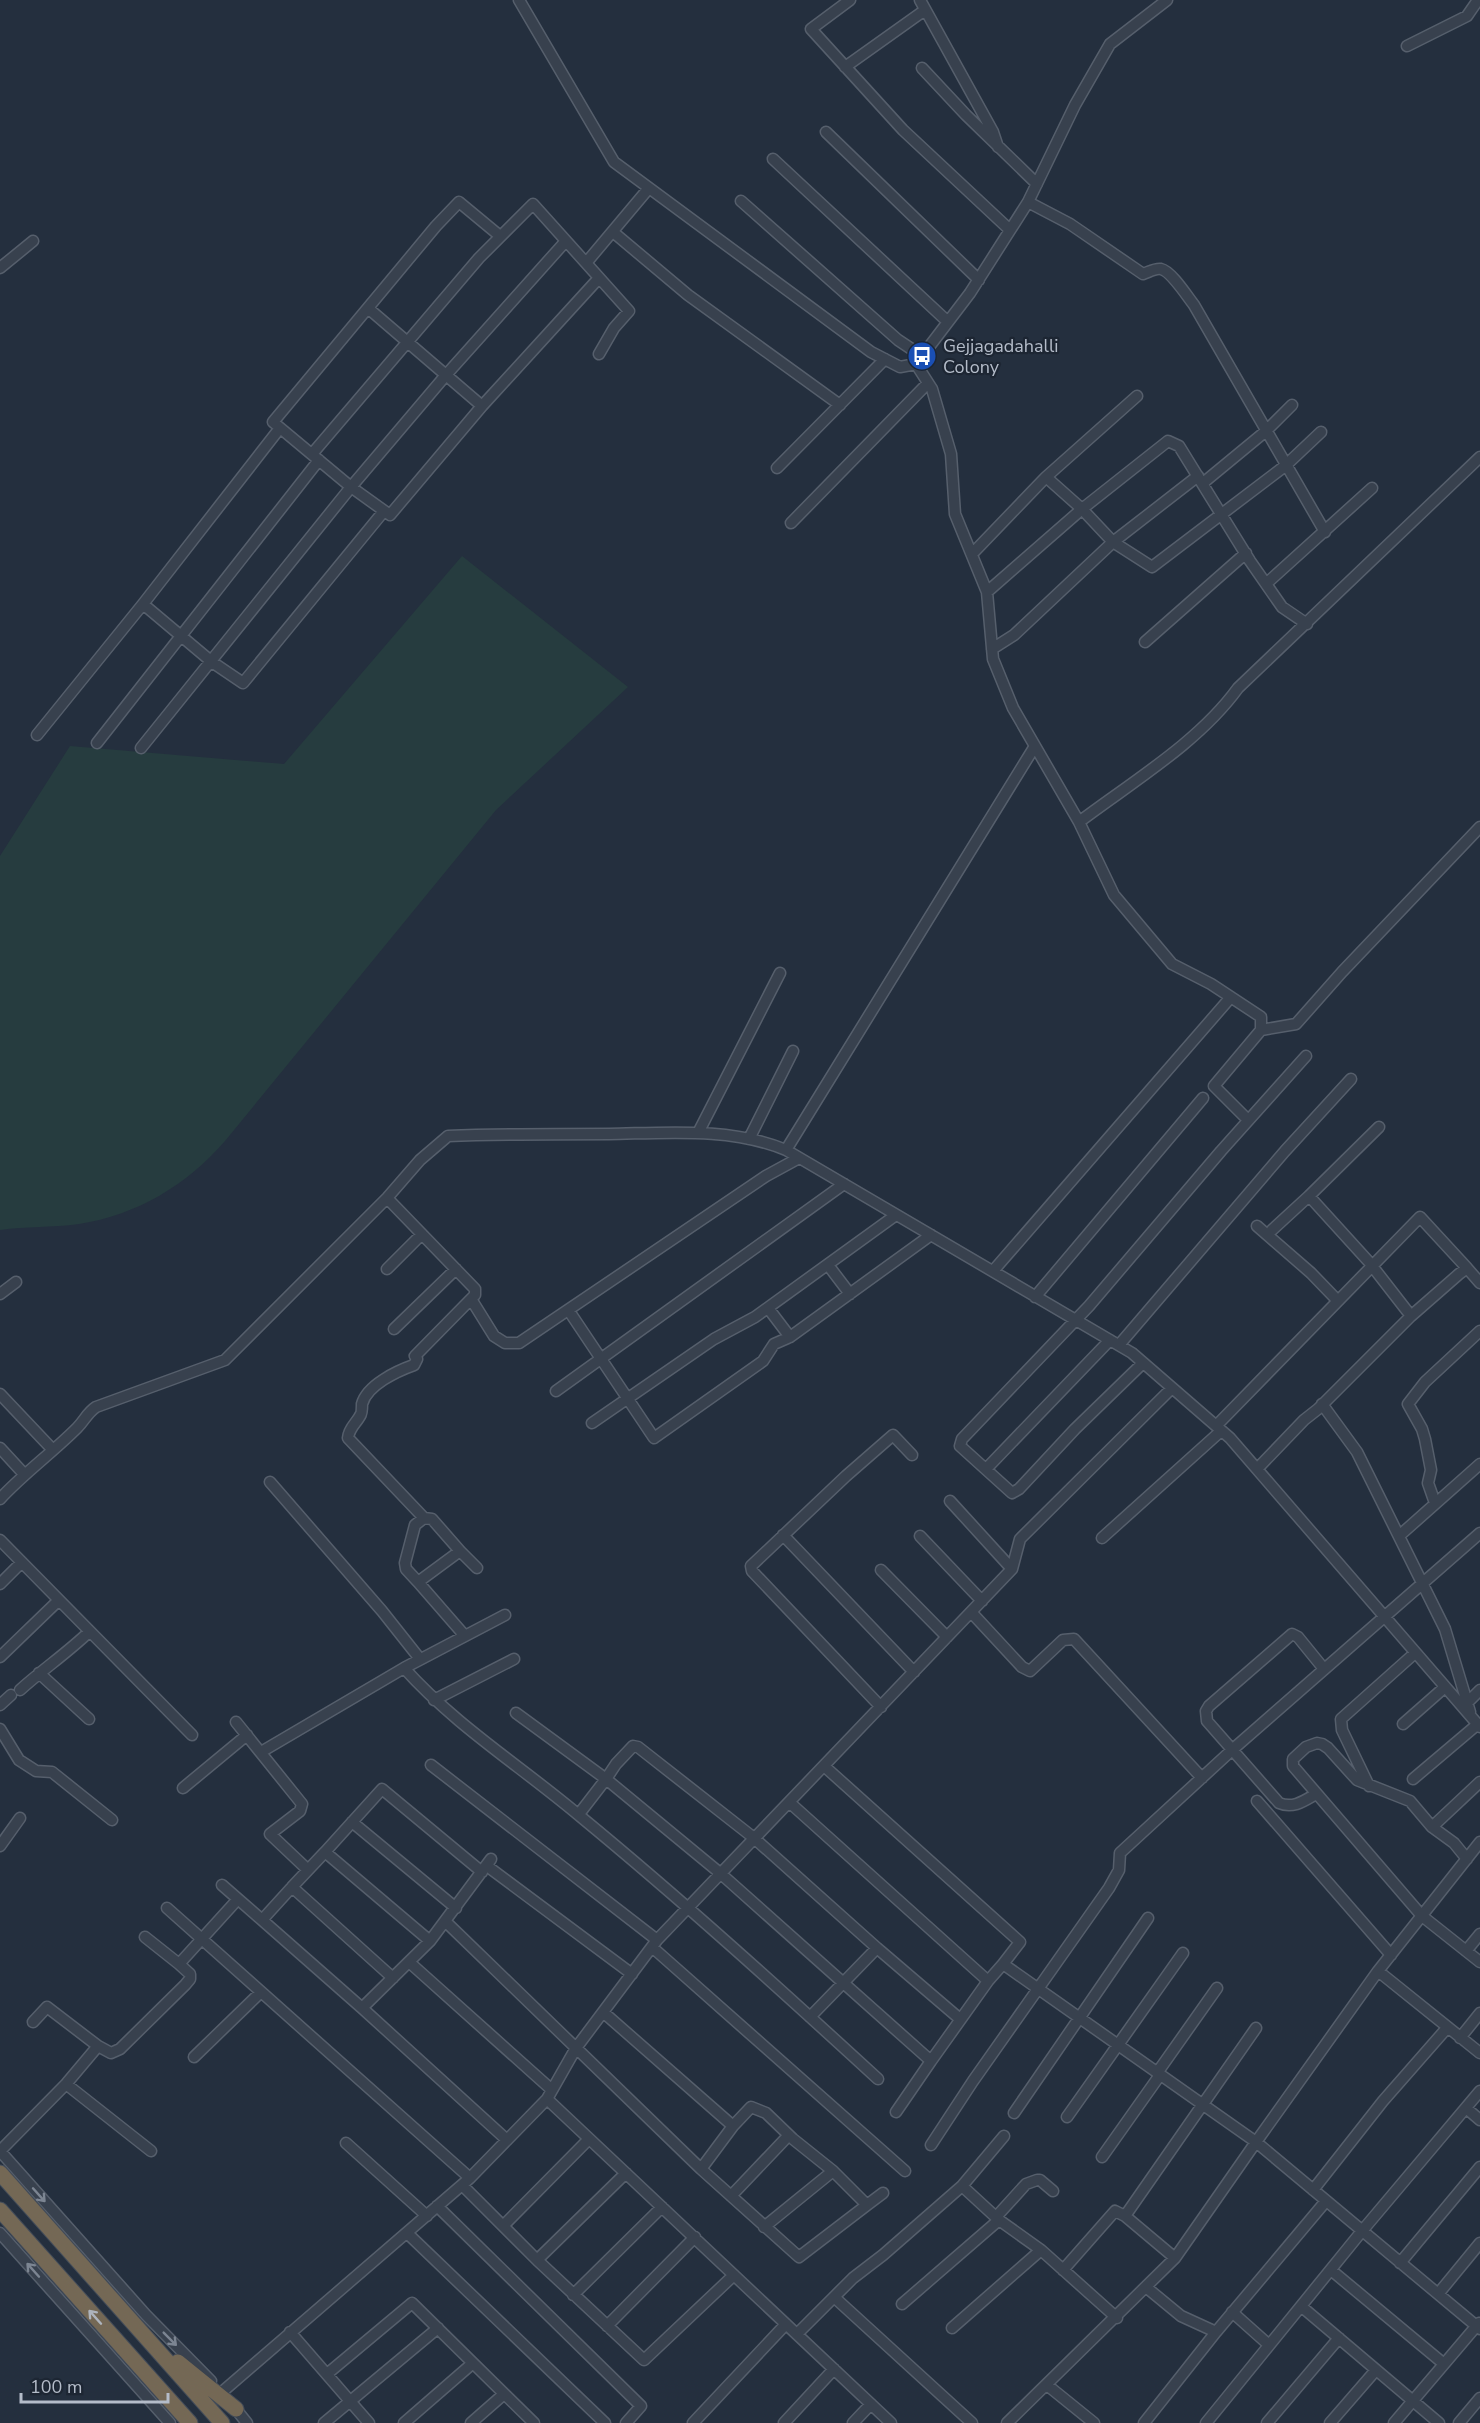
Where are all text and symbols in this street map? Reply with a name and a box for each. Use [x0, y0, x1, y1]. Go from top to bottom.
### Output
place label: Gejjagadahalli Colony [943, 334, 1058, 379]
bus stop icon: Gejjagadahalli Colony [906, 340, 938, 372]
one-way arrow [32, 2187, 46, 2202]
one-way arrow [26, 2263, 40, 2278]
one-way arrow [88, 2310, 102, 2325]
one-way arrow [162, 2332, 177, 2347]
scale bar [21, 2366, 168, 2404]
text: 100 m [30, 2375, 82, 2399]

